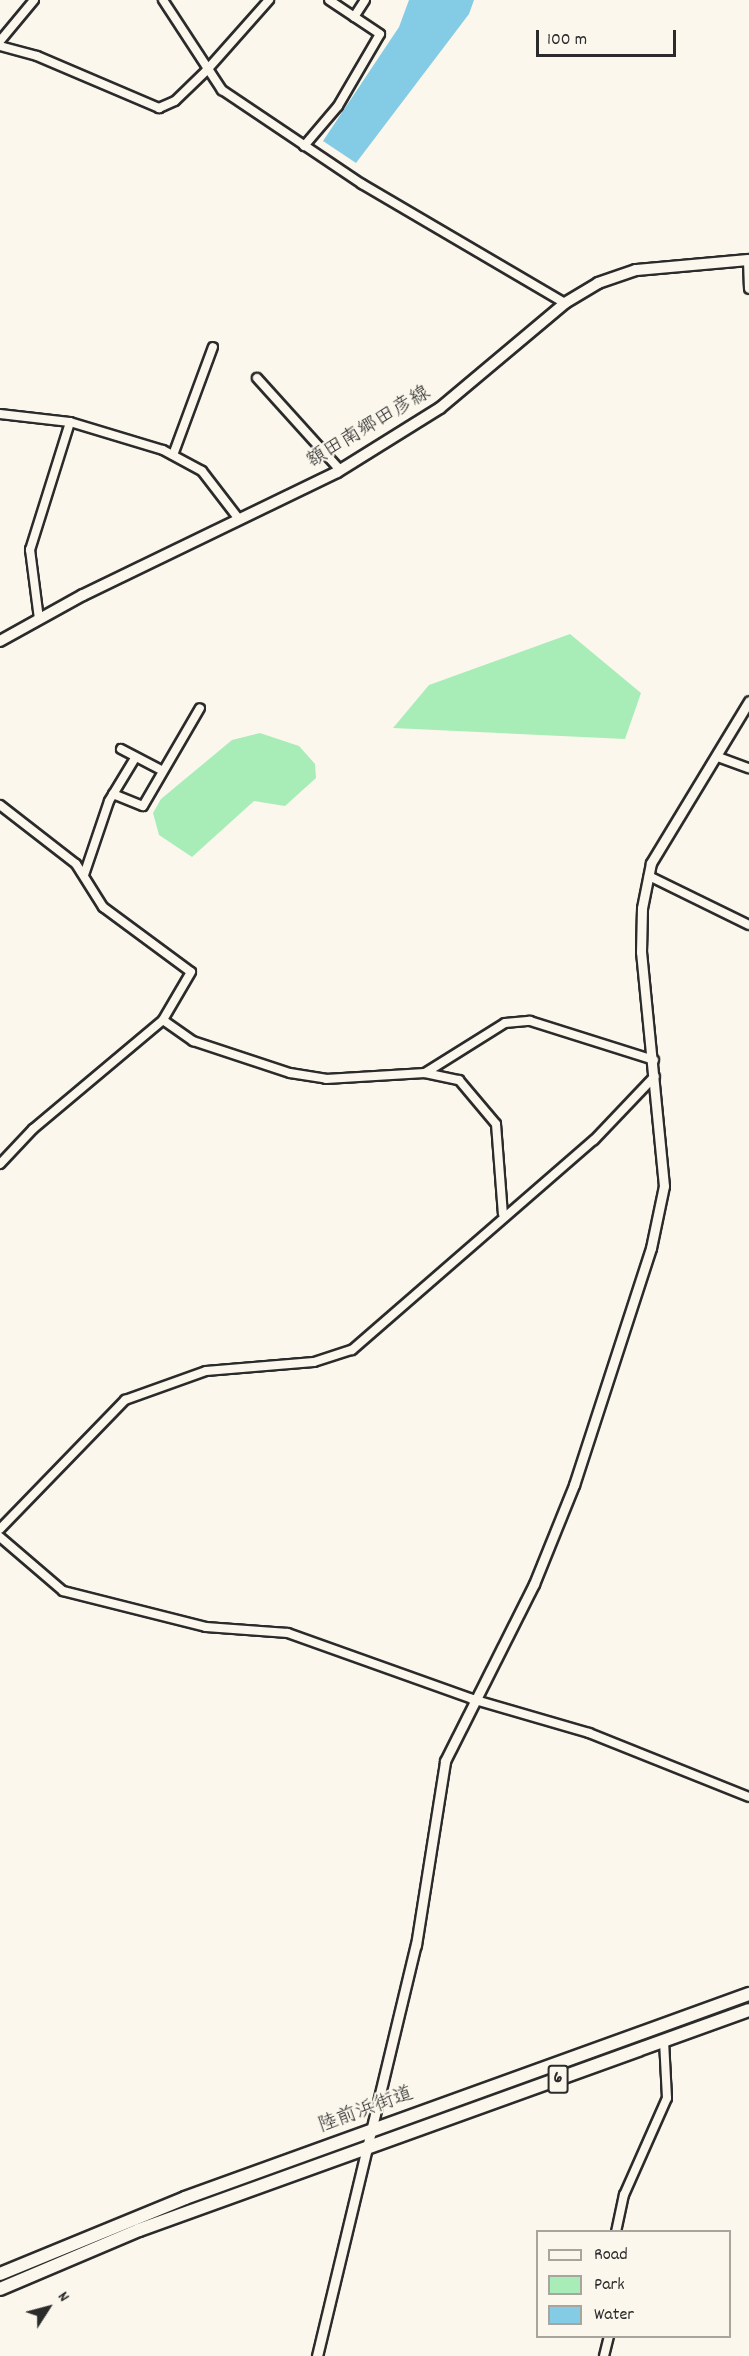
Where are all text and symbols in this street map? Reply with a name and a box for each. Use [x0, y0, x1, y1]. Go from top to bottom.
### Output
scale bar [539, 18, 678, 56]
text: 100 m [547, 28, 587, 53]
street label: 額田南郷田彦線 [303, 382, 435, 474]
road number: 6 [548, 2064, 568, 2094]
street label: 陸前浜街道 [315, 2083, 417, 2139]
legend [536, 2230, 731, 2338]
text: Road [594, 2243, 628, 2268]
text: Park [594, 2273, 625, 2298]
north arrow [18, 2278, 78, 2338]
text: N [51, 2287, 75, 2307]
text: Water [594, 2303, 634, 2328]

